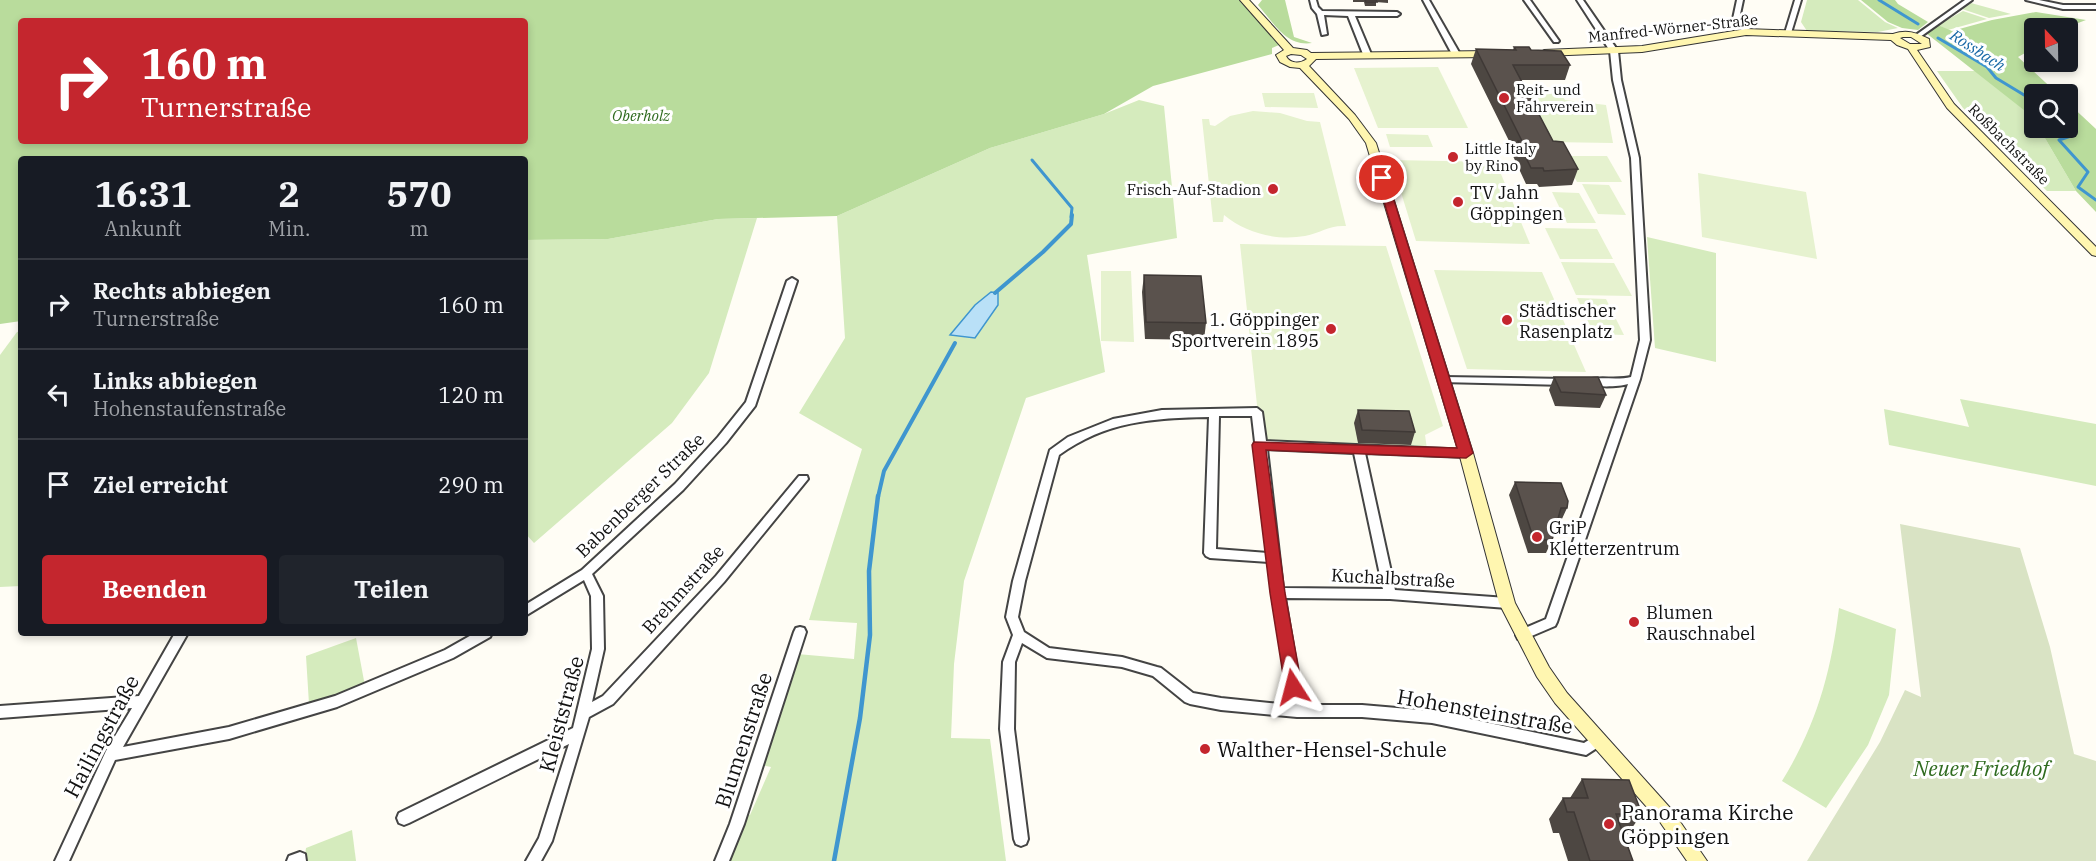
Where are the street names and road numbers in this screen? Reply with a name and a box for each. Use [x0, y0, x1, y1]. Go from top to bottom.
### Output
street label: Manfred-Wörner-Straße [1587, 10, 1759, 46]
street label: Roßbachstraße [1964, 99, 2054, 189]
street label: Babenberger Straße [571, 428, 709, 562]
street label: Brehmstraße [637, 540, 729, 638]
street label: Kuchalbstraße [1331, 563, 1455, 593]
street label: Kleiststraße [532, 653, 590, 775]
street label: Blumenstraße [708, 669, 778, 811]
street label: Hailingstraße [57, 670, 145, 802]
street label: Hohensteinstraße [1395, 682, 1575, 740]

